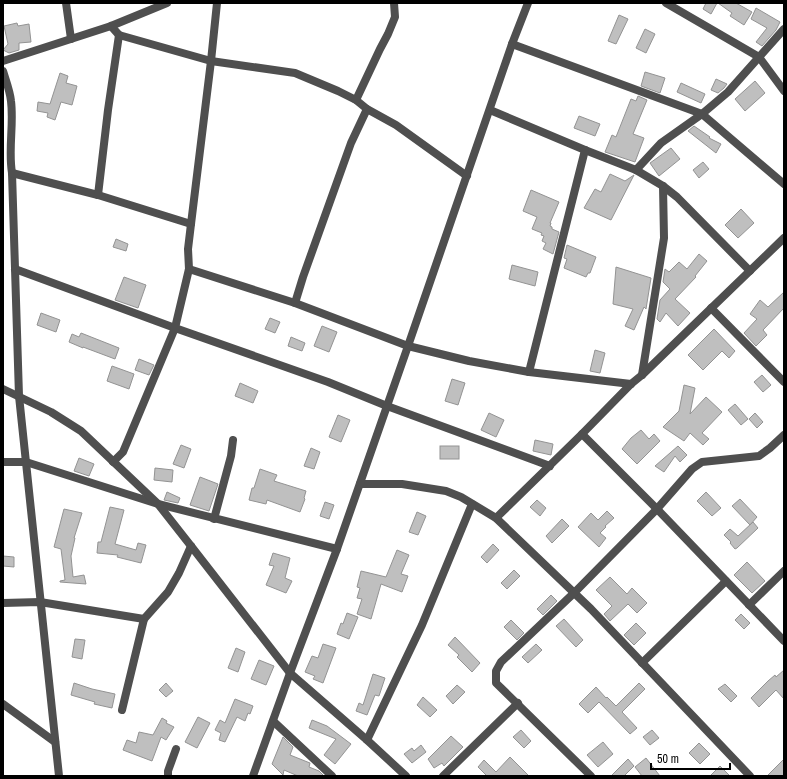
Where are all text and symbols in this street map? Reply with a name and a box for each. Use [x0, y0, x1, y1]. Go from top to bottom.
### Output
scale bar [651, 745, 730, 771]
text: 50 m [657, 751, 679, 767]

